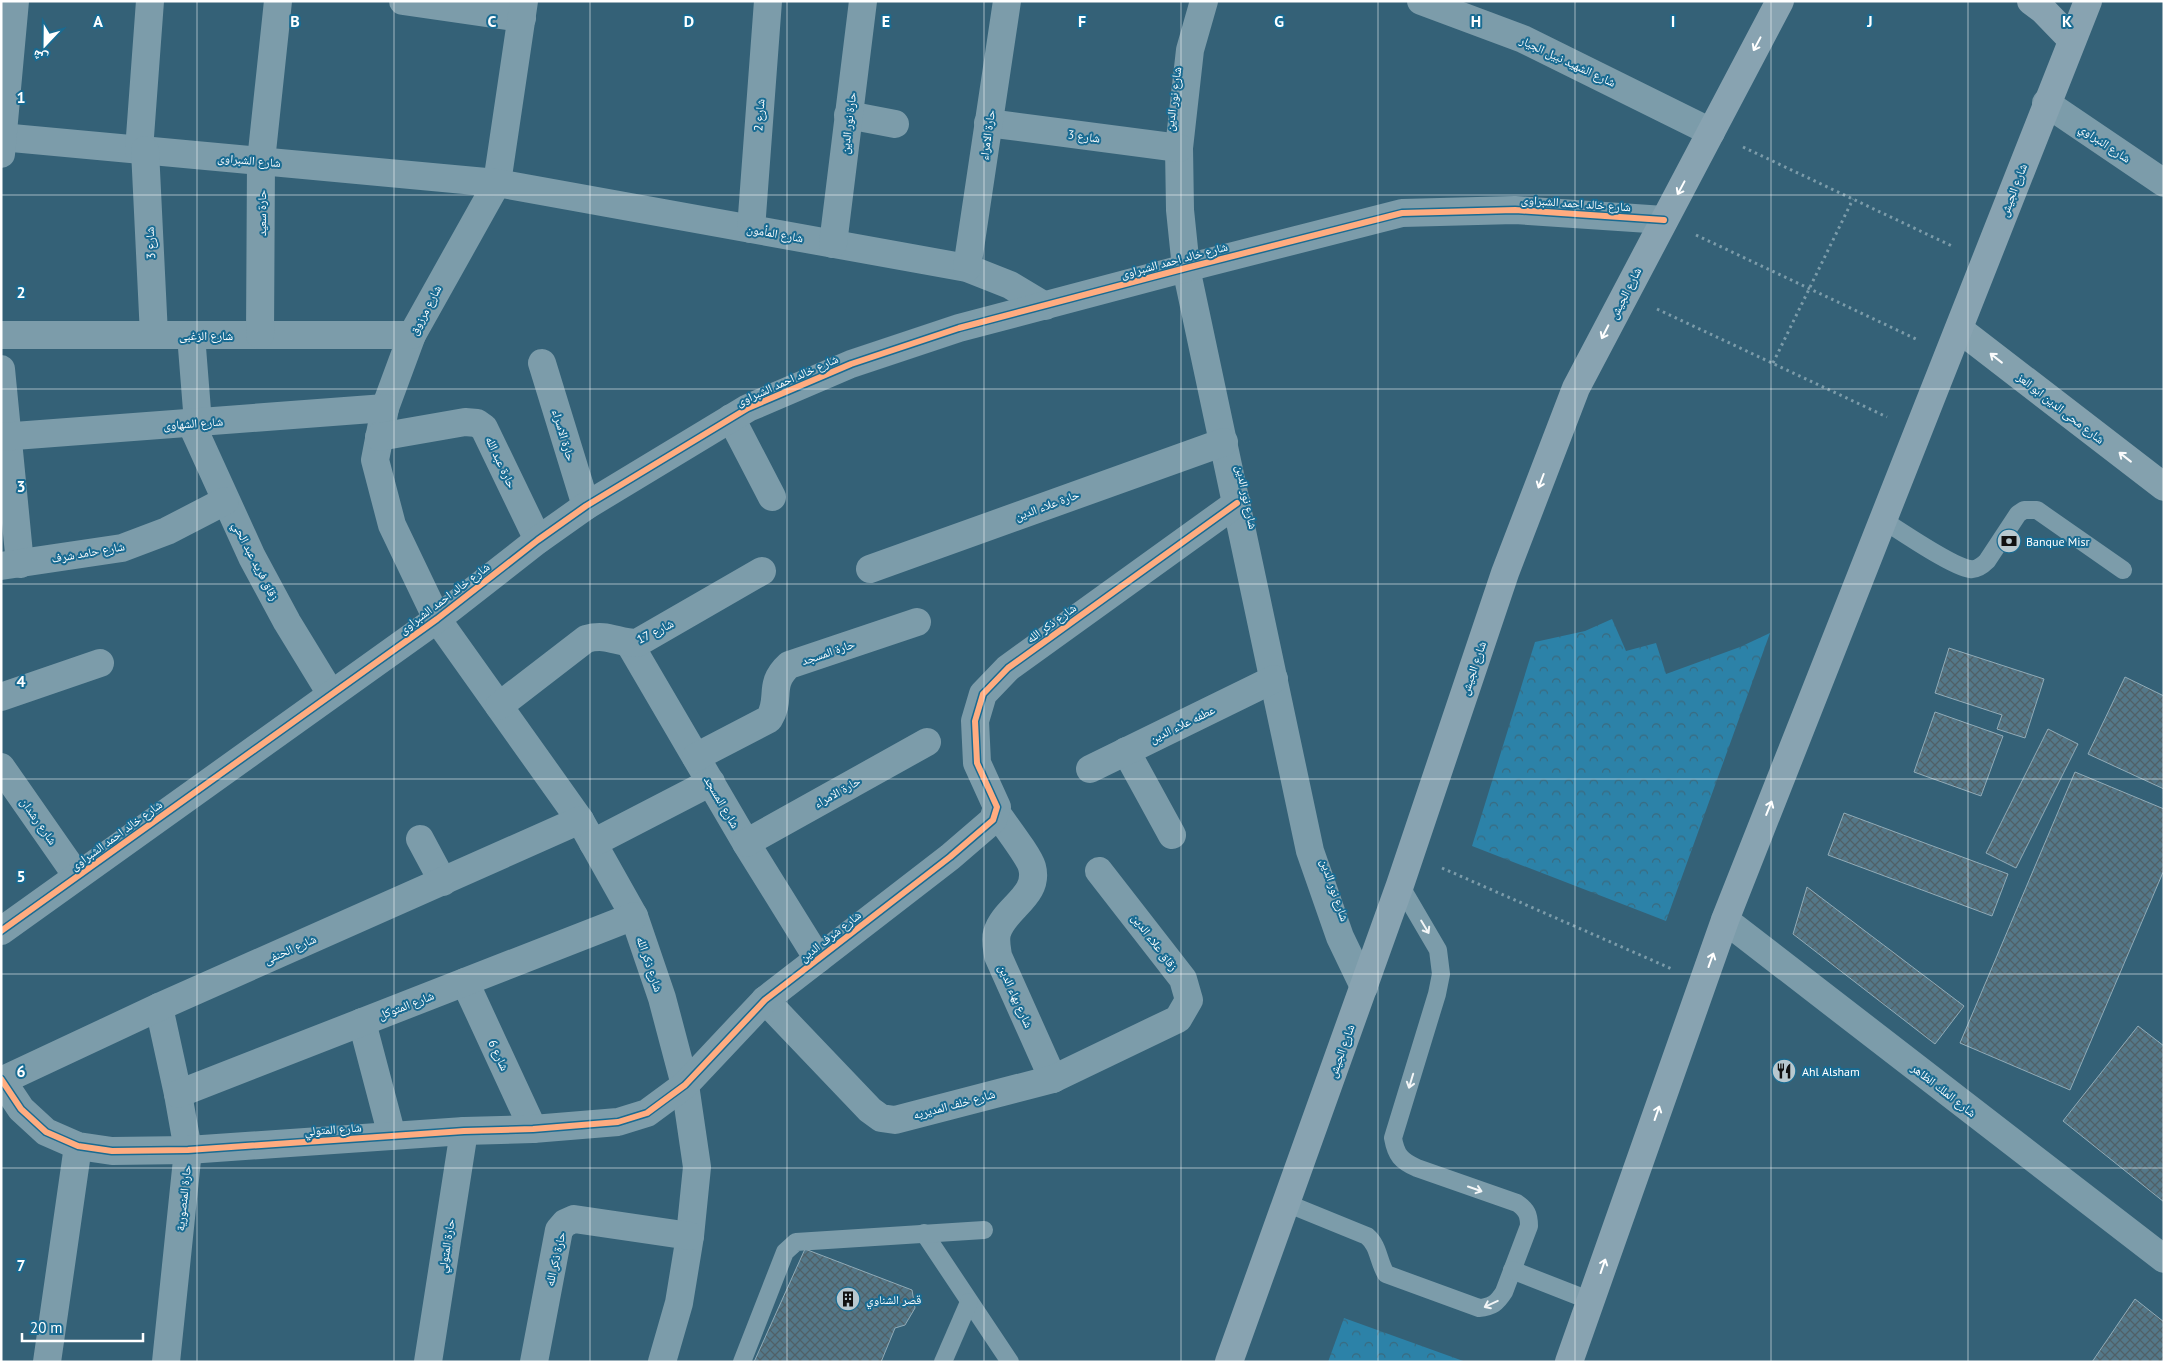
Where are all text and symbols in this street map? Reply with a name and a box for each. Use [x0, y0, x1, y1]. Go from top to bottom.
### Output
text: A [93, 11, 103, 31]
text: B [290, 11, 300, 31]
text: C [488, 11, 497, 31]
text: D [684, 11, 694, 31]
text: E [882, 11, 890, 31]
text: F [1078, 11, 1086, 31]
text: G [1274, 11, 1284, 31]
text: H [1471, 11, 1481, 31]
text: I [1671, 11, 1675, 31]
text: J [1866, 11, 1873, 31]
text: K [2062, 11, 2072, 31]
north arrow [20, 20, 70, 70]
street label: شارع الشهيد نبيل الجيار [1516, 32, 1618, 91]
one-way arrow [1752, 37, 1762, 52]
text: ش [30, 46, 50, 68]
street label: شارع نور الدين [1162, 66, 1185, 132]
text: 1 [16, 87, 26, 107]
street label: حارة نور الدين [837, 91, 859, 155]
street label: شارع 2 [750, 98, 769, 132]
street label: حارة الامراء [976, 108, 998, 161]
street label: شارع النبراوي [2075, 120, 2134, 168]
street label: شارع 3 [1067, 126, 1101, 147]
street label: شارع الشبراوى [217, 150, 281, 171]
street label: شارع الجيش [1996, 161, 2031, 219]
one-way arrow [1676, 180, 1685, 195]
street label: حارة سعيد [254, 190, 269, 236]
street label: شارع خالد احمد الشبراوى [1521, 192, 1632, 215]
street label: شارع المأمون [745, 221, 805, 246]
street label: شارع 3 [142, 226, 159, 260]
street label: شارع خالد احمد الشبراوى [1119, 238, 1229, 282]
street label: شارع الجيش [1606, 265, 1645, 322]
text: 2 [16, 282, 26, 302]
street label: شارع مرزوق [406, 282, 445, 338]
one-way arrow [1600, 324, 1609, 339]
street label: شارع الزغبى [179, 328, 233, 344]
street label: شارع خالد احمد الشبراوى [734, 351, 841, 410]
one-way arrow [1990, 353, 2003, 364]
street label: شارع محى الدين ابو العز [2013, 369, 2108, 448]
street label: حارة الاسراء [549, 407, 579, 463]
street label: شارع الشهاوى [163, 413, 224, 434]
street label: حارة عبد الله [482, 434, 520, 491]
one-way arrow [2119, 452, 2132, 463]
street label: شارع نور الدين [1232, 464, 1261, 531]
one-way arrow [1535, 473, 1544, 488]
text: 3 [16, 476, 26, 496]
street label: حارة علاء الدين [1013, 486, 1082, 524]
street label: زقاق فريد عبد الحي [227, 519, 283, 605]
bank icon: Banque Misr [1996, 528, 2022, 554]
place label: Banque Misr [2026, 534, 2090, 549]
street label: شارع حامد شرف [50, 538, 126, 567]
street label: شارع خالد احمد الشبراوى [396, 559, 493, 638]
street label: شارع ذكر الله [1023, 600, 1079, 647]
street label: شارع 17 [634, 615, 676, 647]
street label: حارة المسجد [799, 636, 857, 668]
street label: شارع الجيش [1457, 639, 1490, 697]
text: 4 [16, 671, 26, 691]
street label: عطفه علاء الدين [1147, 702, 1217, 746]
street label: شارع المسجد [700, 773, 743, 831]
street label: حارة الامراء [811, 773, 863, 811]
street label: شارع رشدان [17, 795, 61, 848]
street label: شارع خالد احمد الشبراوى [67, 797, 166, 874]
one-way arrow [1765, 801, 1774, 816]
street label: شارع نور الدين [1316, 857, 1353, 924]
text: 5 [16, 866, 26, 886]
street label: شارع شرف الدين [796, 907, 865, 966]
street label: زقاق علاء الدين [1128, 910, 1182, 974]
one-way arrow [1420, 920, 1430, 934]
street label: شارع الحنفى [261, 931, 319, 968]
street label: شارع ذكر الله [633, 934, 667, 994]
one-way arrow [1707, 953, 1716, 968]
street label: شارع بهاء الدين [994, 962, 1037, 1030]
street label: شارع المتوكل [376, 988, 436, 1023]
street label: شارع الجيش [1324, 1022, 1359, 1080]
street label: شارع 6 [484, 1037, 513, 1073]
restaurant icon: Ahl Alsham [1771, 1058, 1797, 1084]
street label: شارع الملك الظاهر [1907, 1059, 1980, 1121]
text: 6 [16, 1061, 26, 1081]
place label: Ahl Alsham [1802, 1064, 1860, 1079]
one-way arrow [1405, 1073, 1415, 1089]
street label: شارع خلف المديريه [911, 1086, 997, 1123]
one-way arrow [1652, 1105, 1662, 1121]
street label: شارع المتولي [304, 1120, 362, 1142]
street label: حارة المنصورية [172, 1164, 194, 1232]
one-way arrow [1467, 1184, 1483, 1194]
street label: حارة المتولي [434, 1218, 461, 1275]
street label: حارة ذكر الله [541, 1230, 569, 1288]
text: 7 [16, 1255, 26, 1275]
one-way arrow [1599, 1259, 1608, 1275]
building icon: قصر الشناوي [835, 1286, 861, 1312]
place label: قصر الشناوي [866, 1292, 921, 1310]
one-way arrow [1484, 1300, 1499, 1310]
scale bar [22, 1310, 144, 1342]
text: 20 m [30, 1318, 63, 1337]

